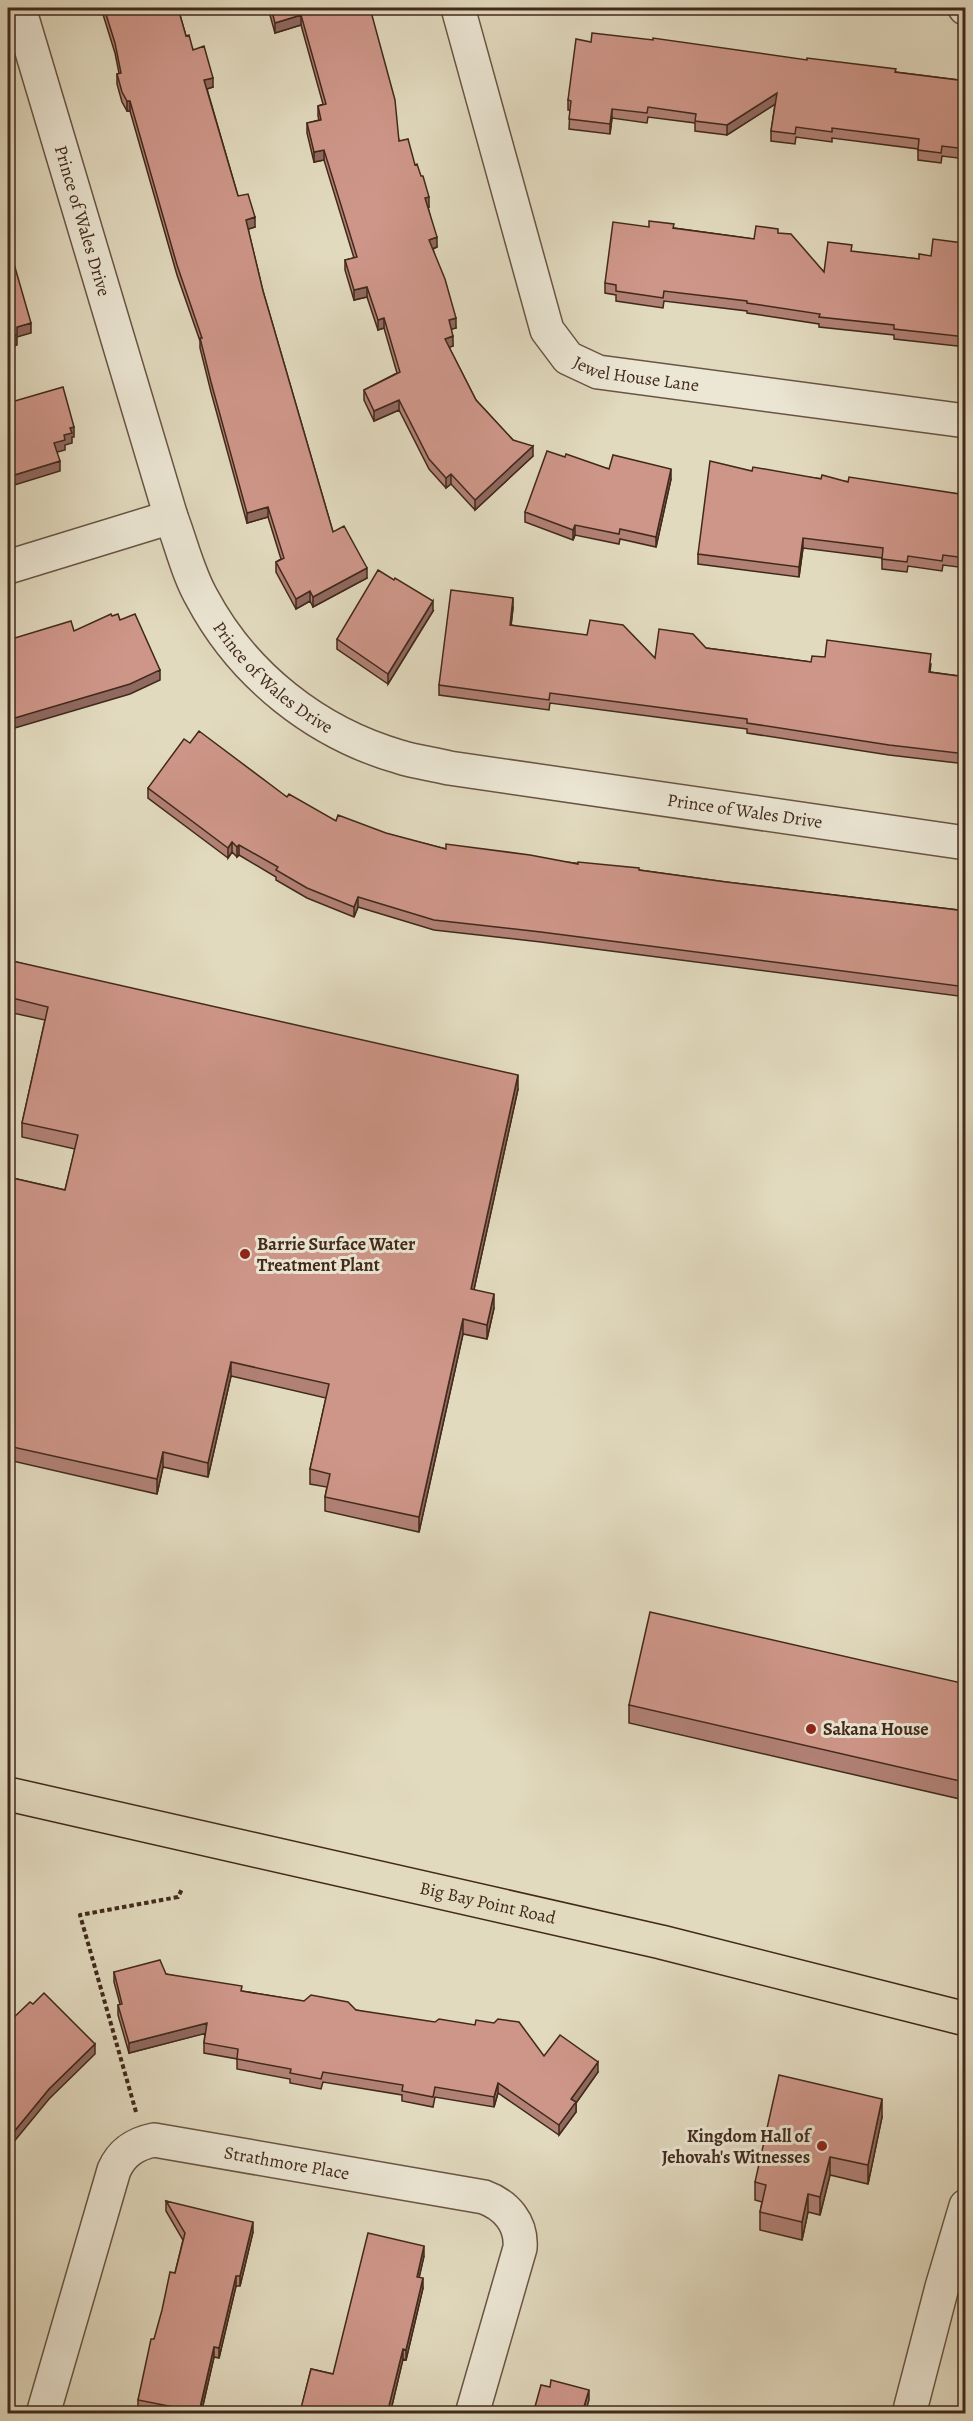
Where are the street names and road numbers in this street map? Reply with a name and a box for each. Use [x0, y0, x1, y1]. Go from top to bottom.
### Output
street label: Prince of Wales Drive [49, 142, 116, 299]
street label: Jewel House Lane [569, 350, 701, 397]
street label: Prince of Wales Drive [207, 617, 337, 739]
street label: Prince of Wales Drive [666, 788, 824, 834]
street label: Big Bay Point Road [418, 1876, 558, 1930]
street label: Strathmore Place [222, 2140, 351, 2186]

